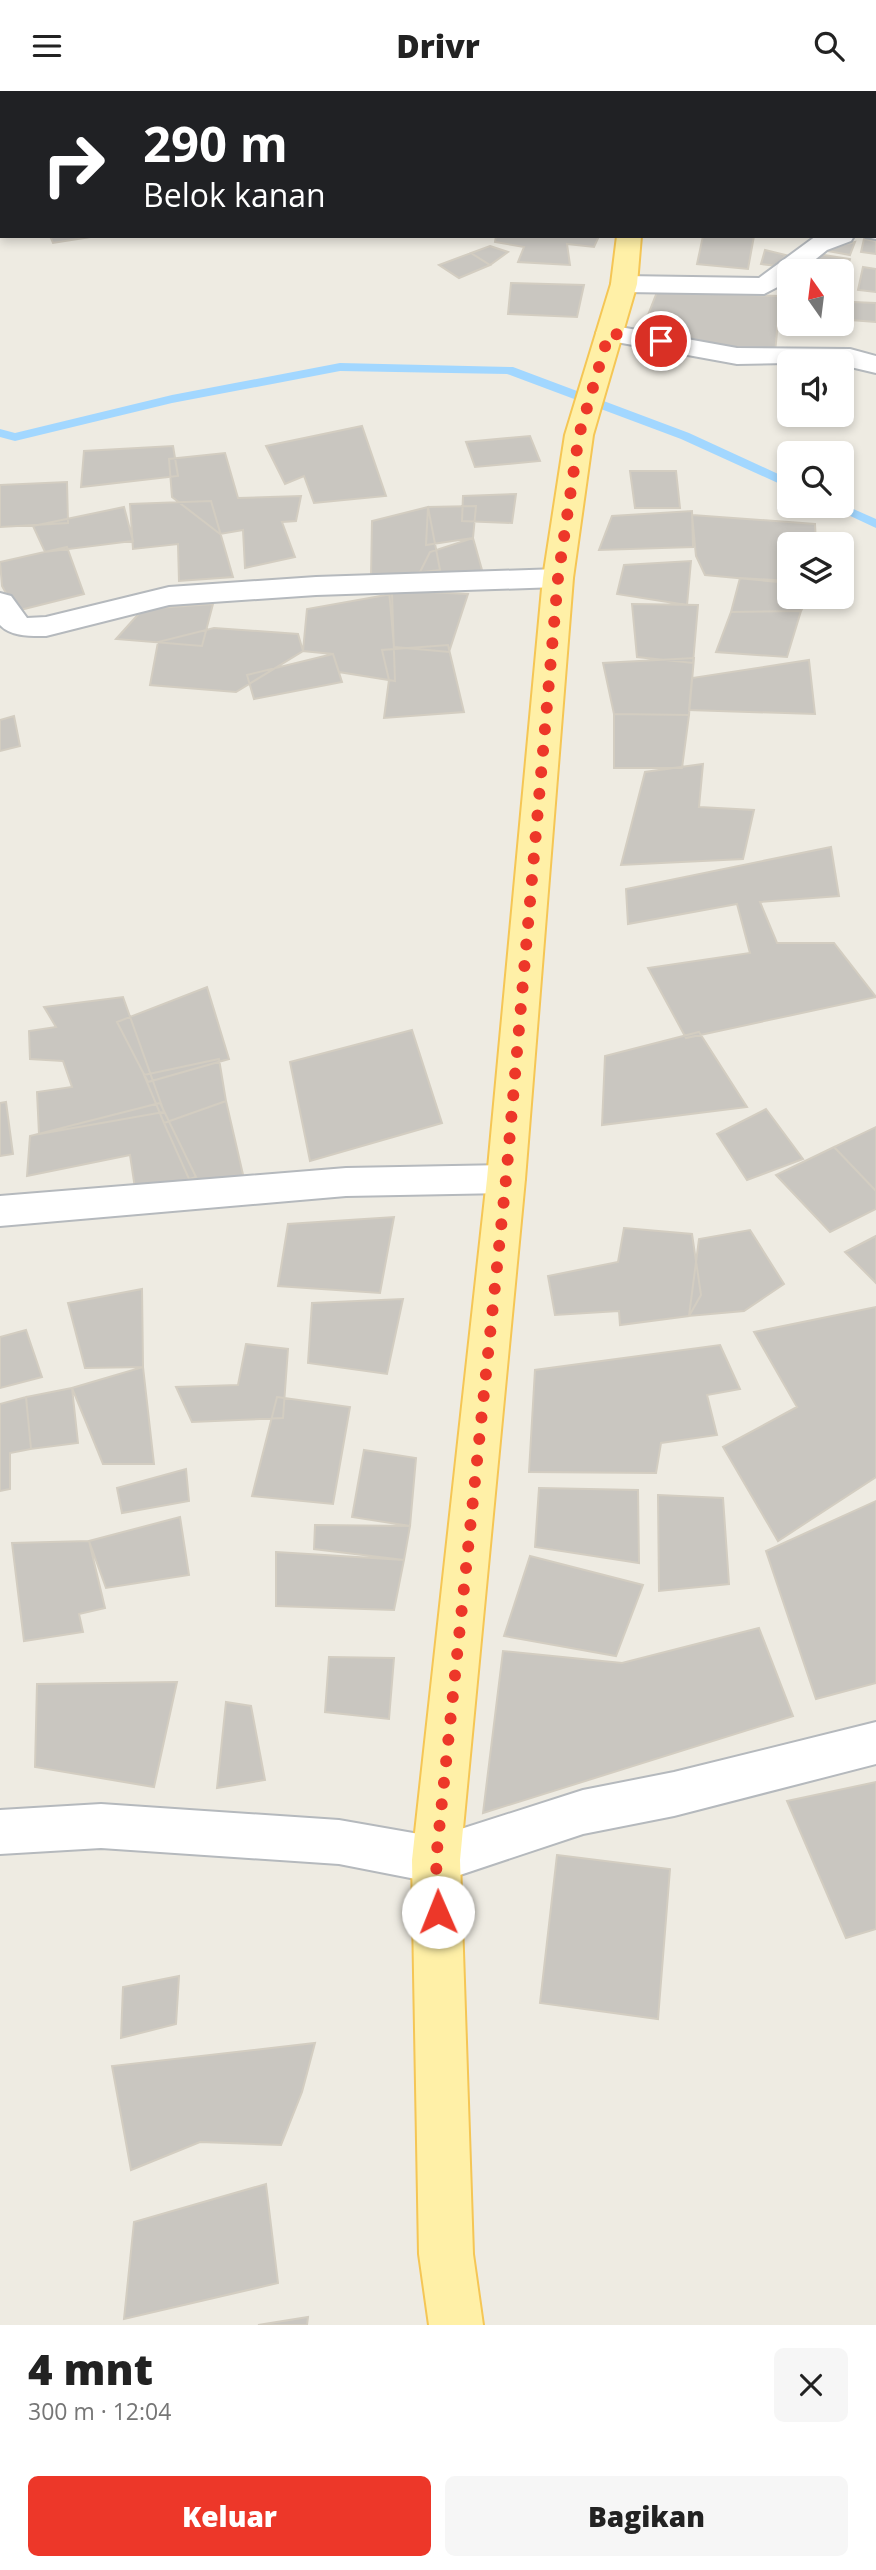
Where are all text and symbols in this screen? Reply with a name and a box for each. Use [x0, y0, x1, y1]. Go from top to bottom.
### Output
text: Drivr [396, 24, 480, 67]
icon: menu [28, 27, 66, 65]
icon: search [810, 27, 848, 65]
text: 290 m [143, 110, 288, 176]
icon: right [28, 119, 119, 210]
text: Belok kanan [143, 173, 326, 216]
north arrow [777, 259, 854, 336]
map controls [777, 259, 854, 609]
pin [631, 311, 691, 371]
icon: arrive [642, 322, 680, 360]
button: sound [777, 350, 854, 427]
button: search [777, 441, 854, 518]
button: layers [777, 532, 854, 609]
position arrow [401, 1875, 475, 1949]
text: 4 mnt [28, 2340, 153, 2397]
button: close [774, 2348, 848, 2422]
text: 300 m · 12:04 [28, 2395, 171, 2427]
button: Keluar [28, 2476, 431, 2556]
button: Bagikan [445, 2476, 848, 2556]

